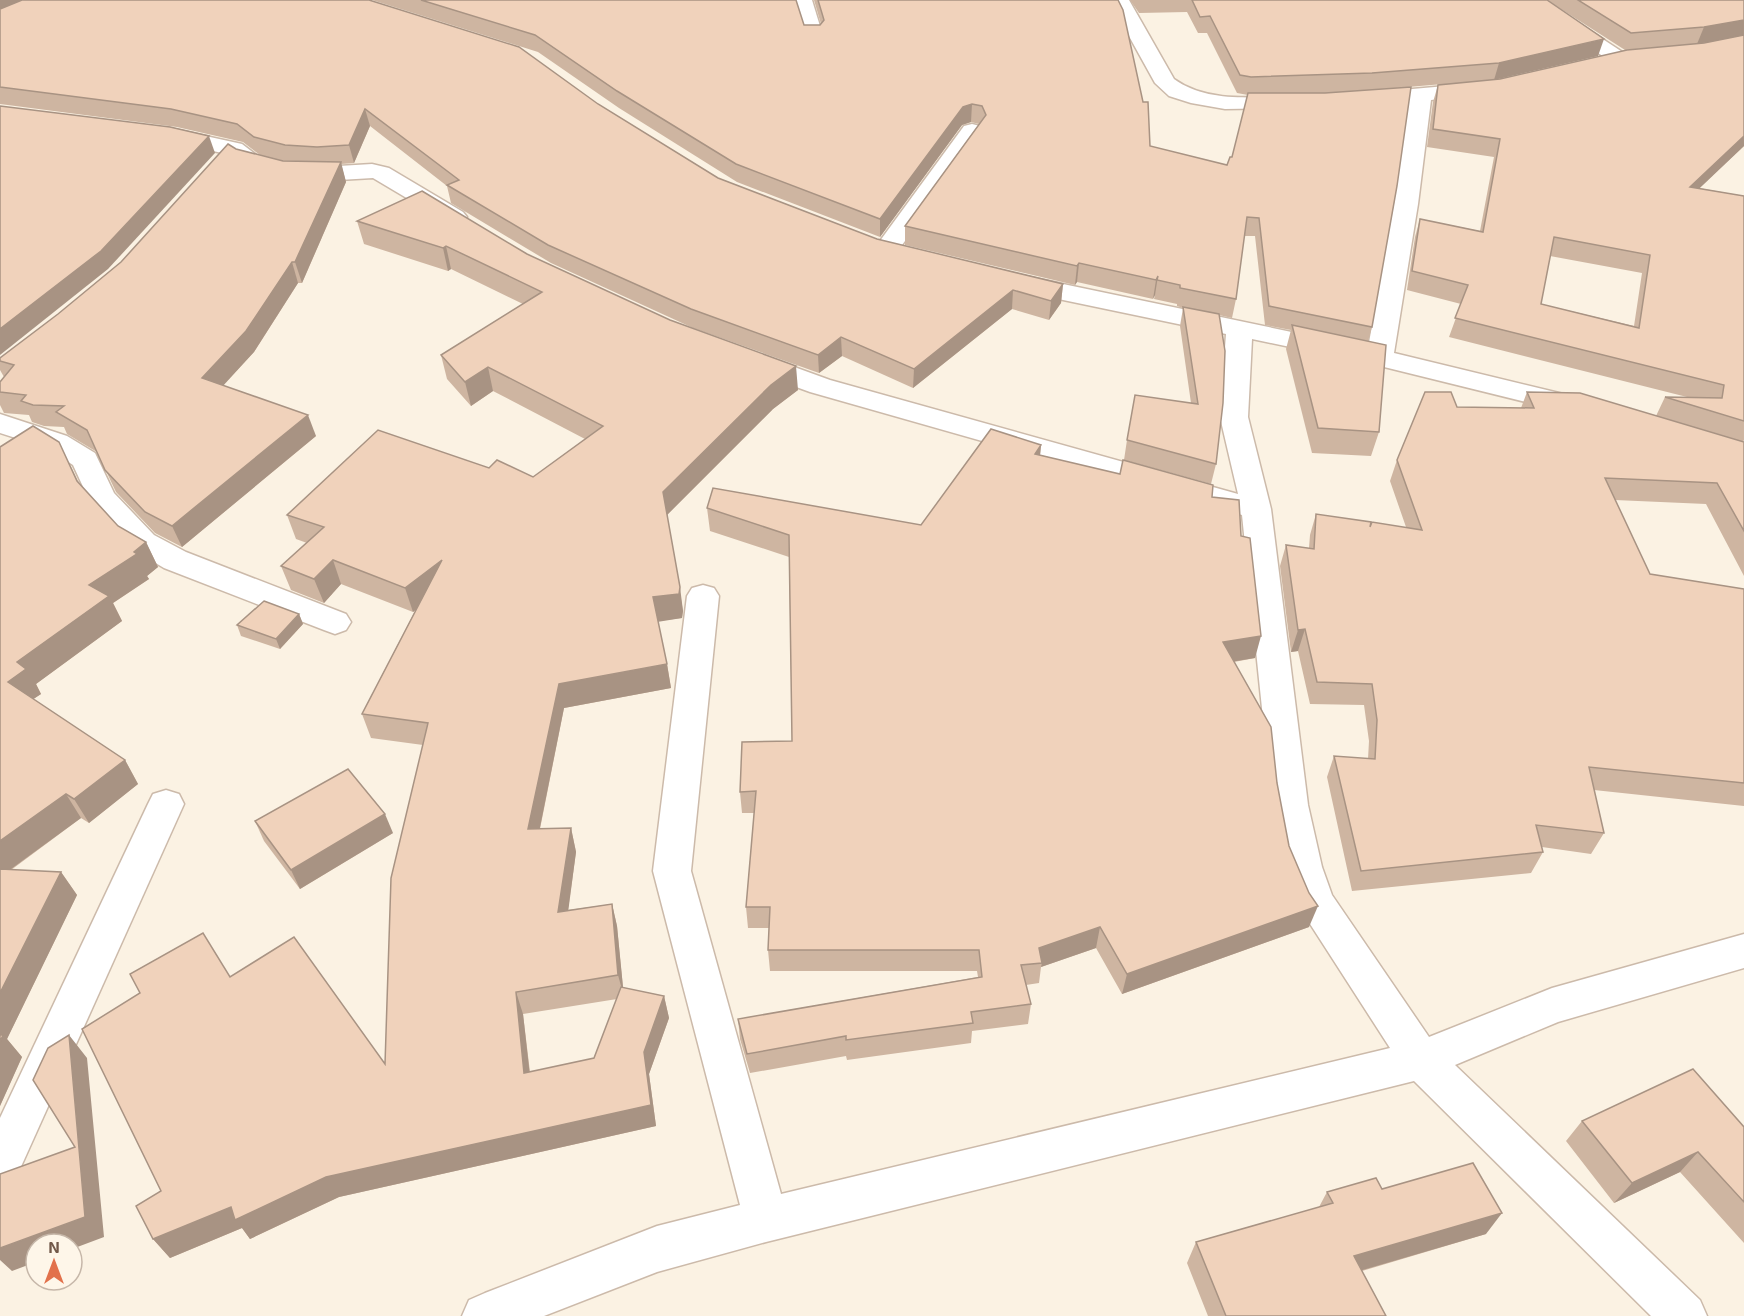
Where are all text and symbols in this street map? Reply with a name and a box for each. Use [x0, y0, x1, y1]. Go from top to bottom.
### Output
north arrow [24, 1232, 84, 1292]
text: N [48, 1237, 60, 1256]

